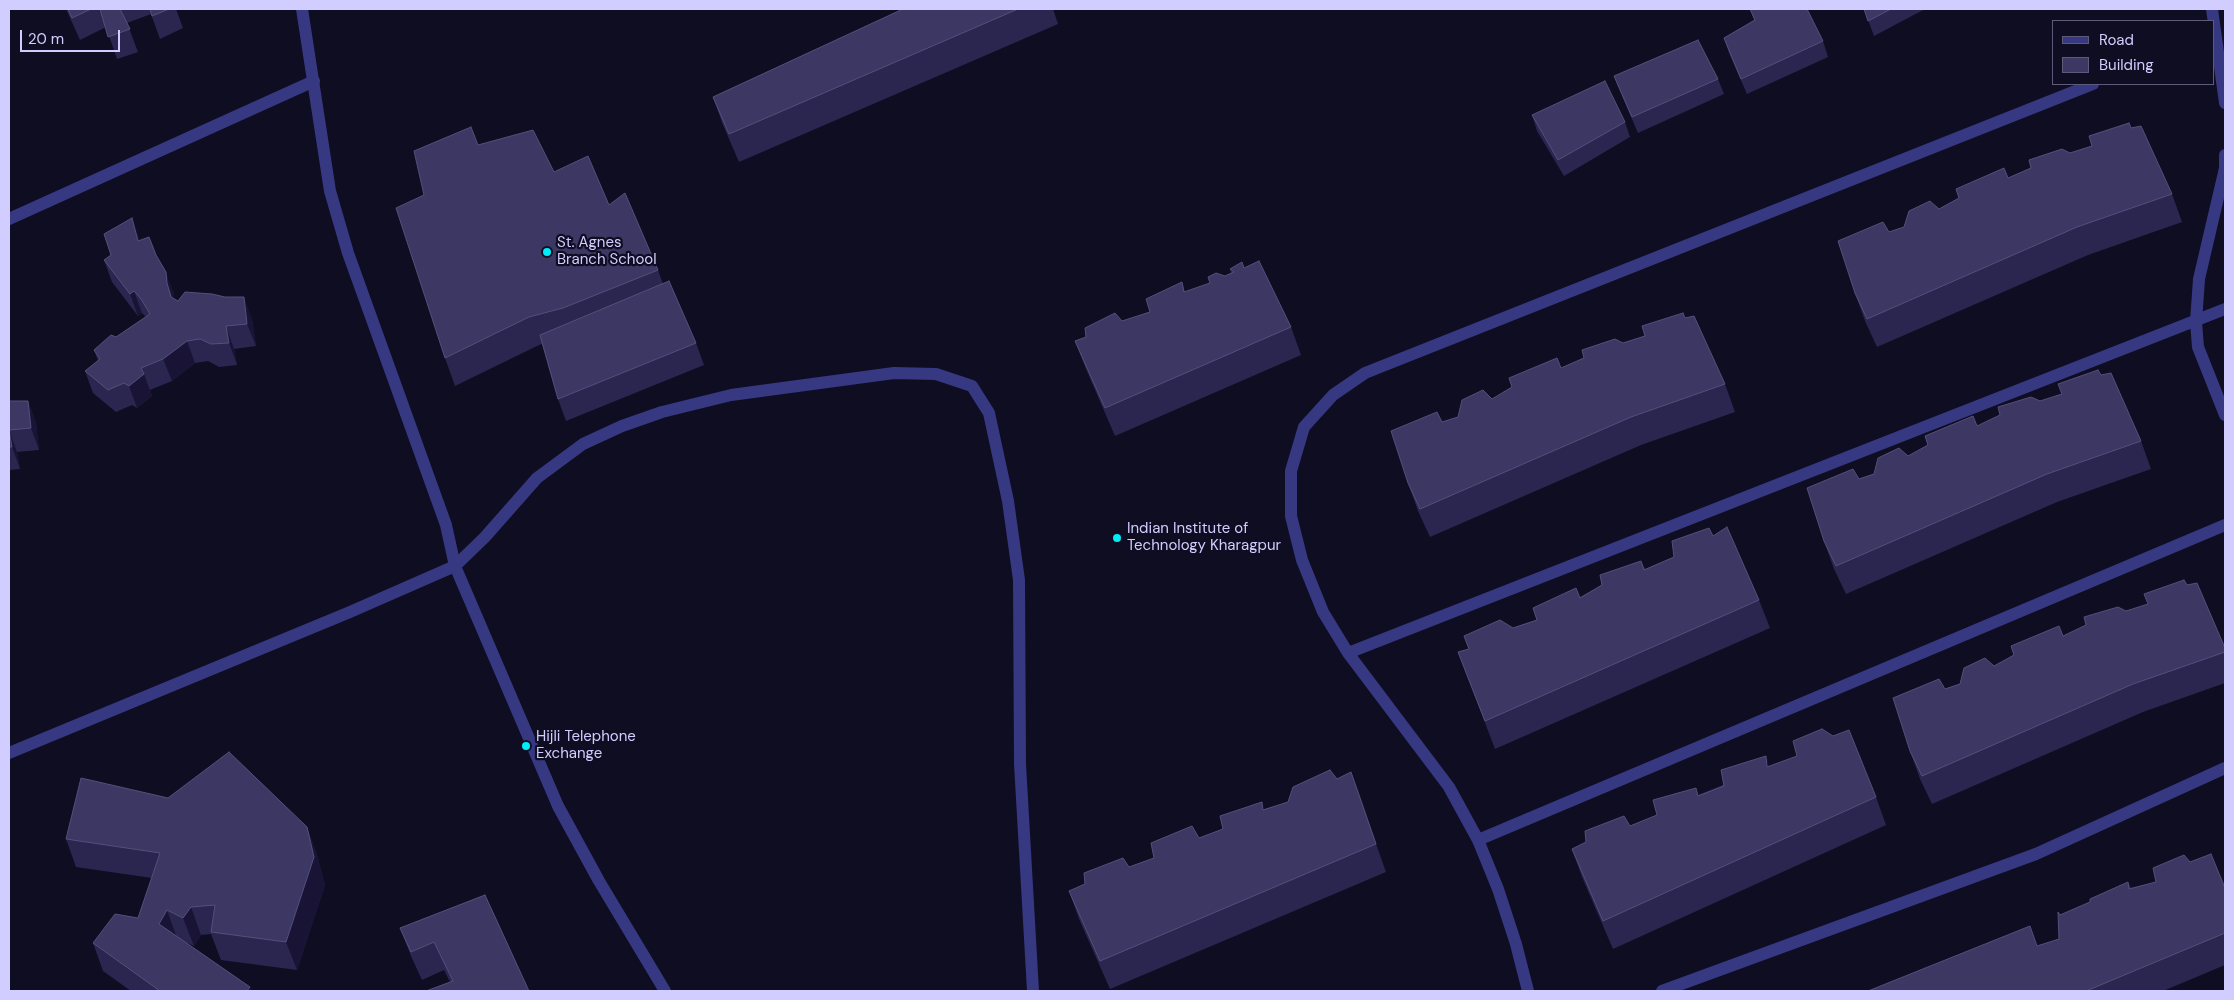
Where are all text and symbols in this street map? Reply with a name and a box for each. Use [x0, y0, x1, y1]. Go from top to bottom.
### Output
scale bar [22, 20, 122, 52]
legend [2052, 20, 2214, 85]
text: 20 m [28, 29, 64, 49]
text: Road [2099, 30, 2134, 50]
text: Building [2099, 55, 2154, 75]
place label: St. Agnes Branch School [557, 234, 657, 269]
marker: St. Agnes Branch School [541, 246, 553, 258]
place label: Indian Institute of Technology Kharagpur [1127, 520, 1281, 555]
marker: Indian Institute of Technology Kharagpur [1111, 532, 1123, 544]
place label: Hijli Telephone Exchange [536, 728, 636, 763]
marker: Hijli Telephone Exchange [520, 740, 532, 752]

